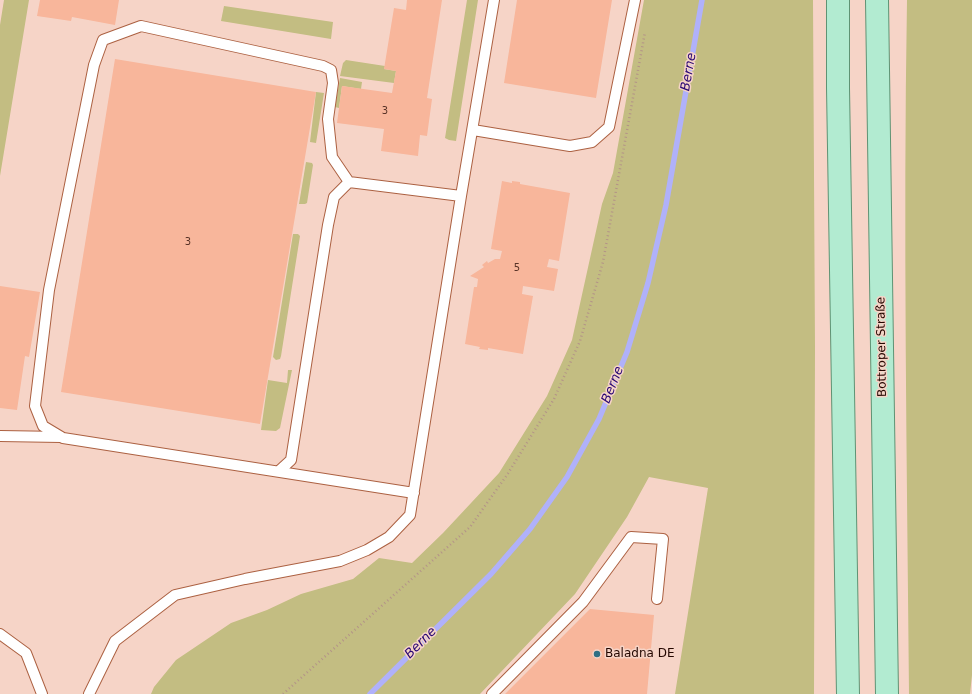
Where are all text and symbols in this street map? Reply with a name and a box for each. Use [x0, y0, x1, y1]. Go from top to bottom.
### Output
water label: Berne [678, 52, 700, 92]
house number: 3 [382, 105, 388, 117]
house number: 3 [185, 236, 191, 248]
house number: 5 [514, 262, 520, 274]
street label: Bottroper Straße [874, 297, 890, 397]
water label: Berne [599, 364, 627, 406]
water label: Berne [402, 624, 440, 662]
place label: Baladna DE [605, 647, 674, 661]
marker: Baladna DE [592, 649, 602, 659]

